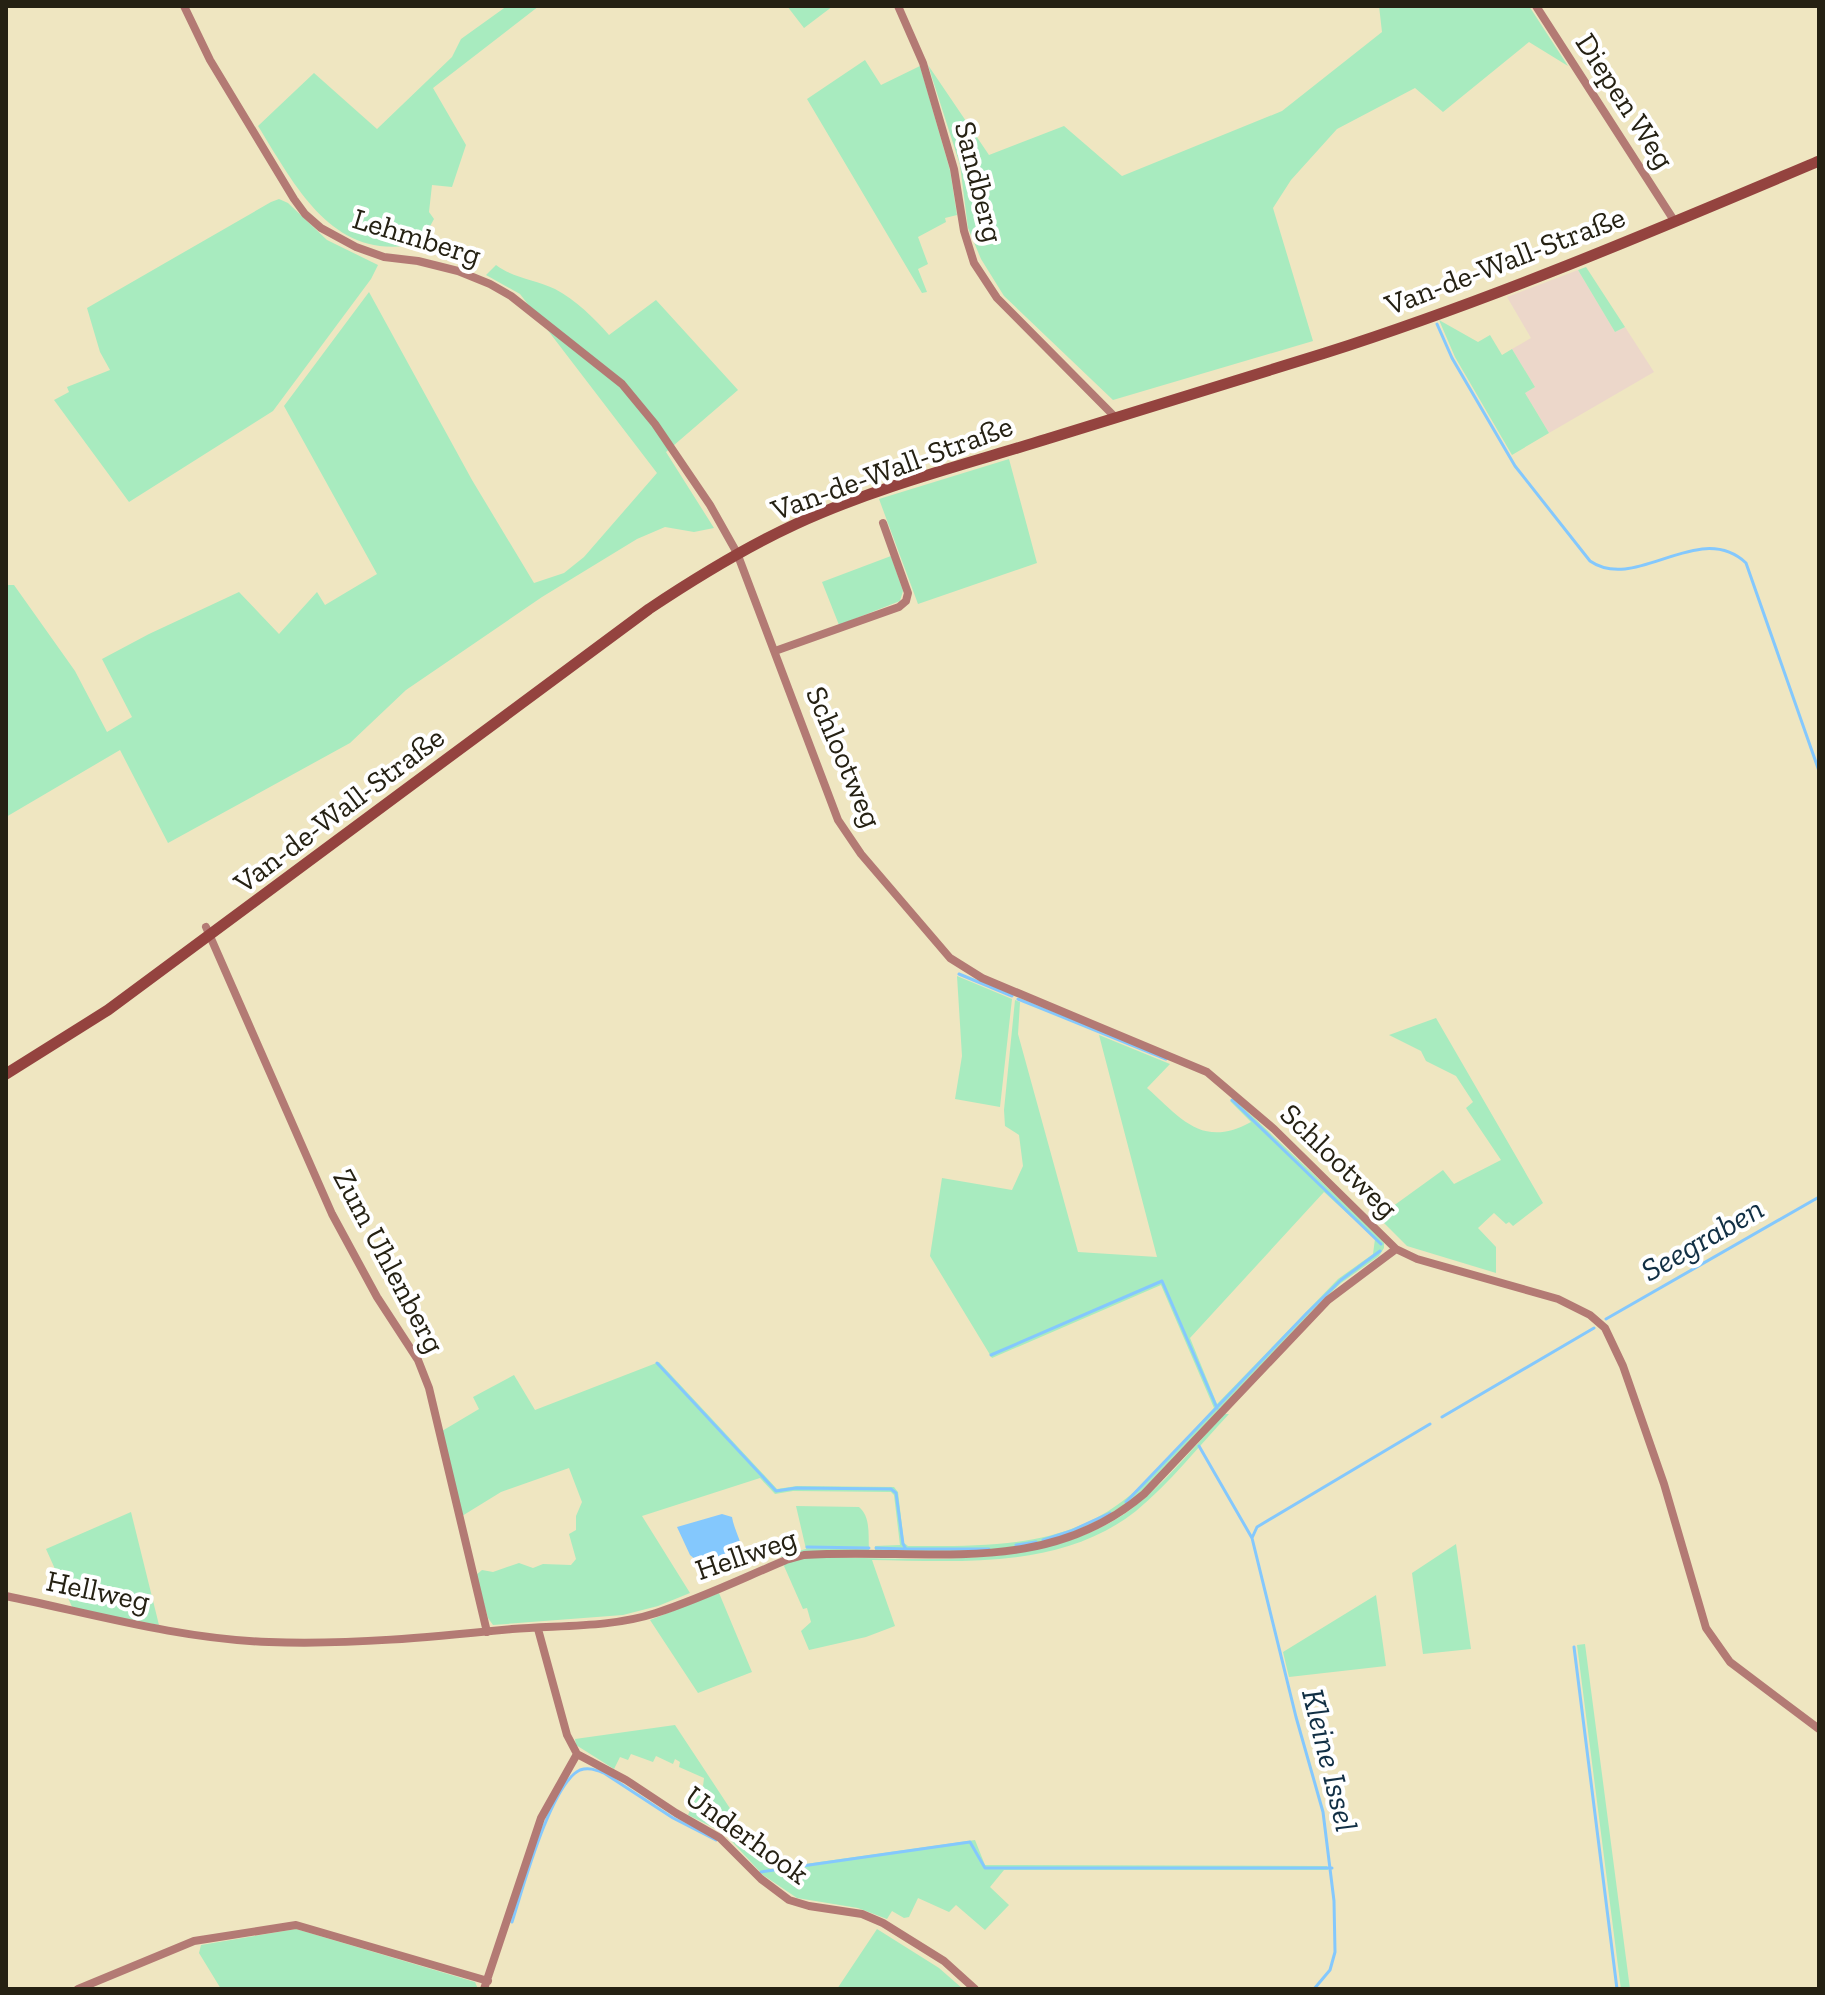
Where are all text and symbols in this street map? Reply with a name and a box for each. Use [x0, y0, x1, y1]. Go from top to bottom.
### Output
street label: Diepen Weg [1568, 26, 1682, 176]
street label: Sandberg [947, 118, 1011, 246]
street label: Van-de-Wall-Straße [1379, 199, 1630, 324]
street label: Lehmberg [348, 200, 486, 274]
street label: Van-de-Wall-Straße [766, 408, 1017, 529]
street label: Schlootweg [798, 681, 890, 833]
street label: Van-de-Wall-Straße [226, 719, 451, 901]
street label: Schlootweg [1273, 1096, 1405, 1226]
street label: Zum Uhlenberg [325, 1163, 453, 1359]
water label: Seegraben [1634, 1189, 1770, 1289]
street label: Hellweg [691, 1520, 801, 1588]
street label: Hellweg [43, 1562, 153, 1620]
water label: Kleine Issel [1294, 1685, 1366, 1835]
street label: Underhook [678, 1778, 816, 1892]

